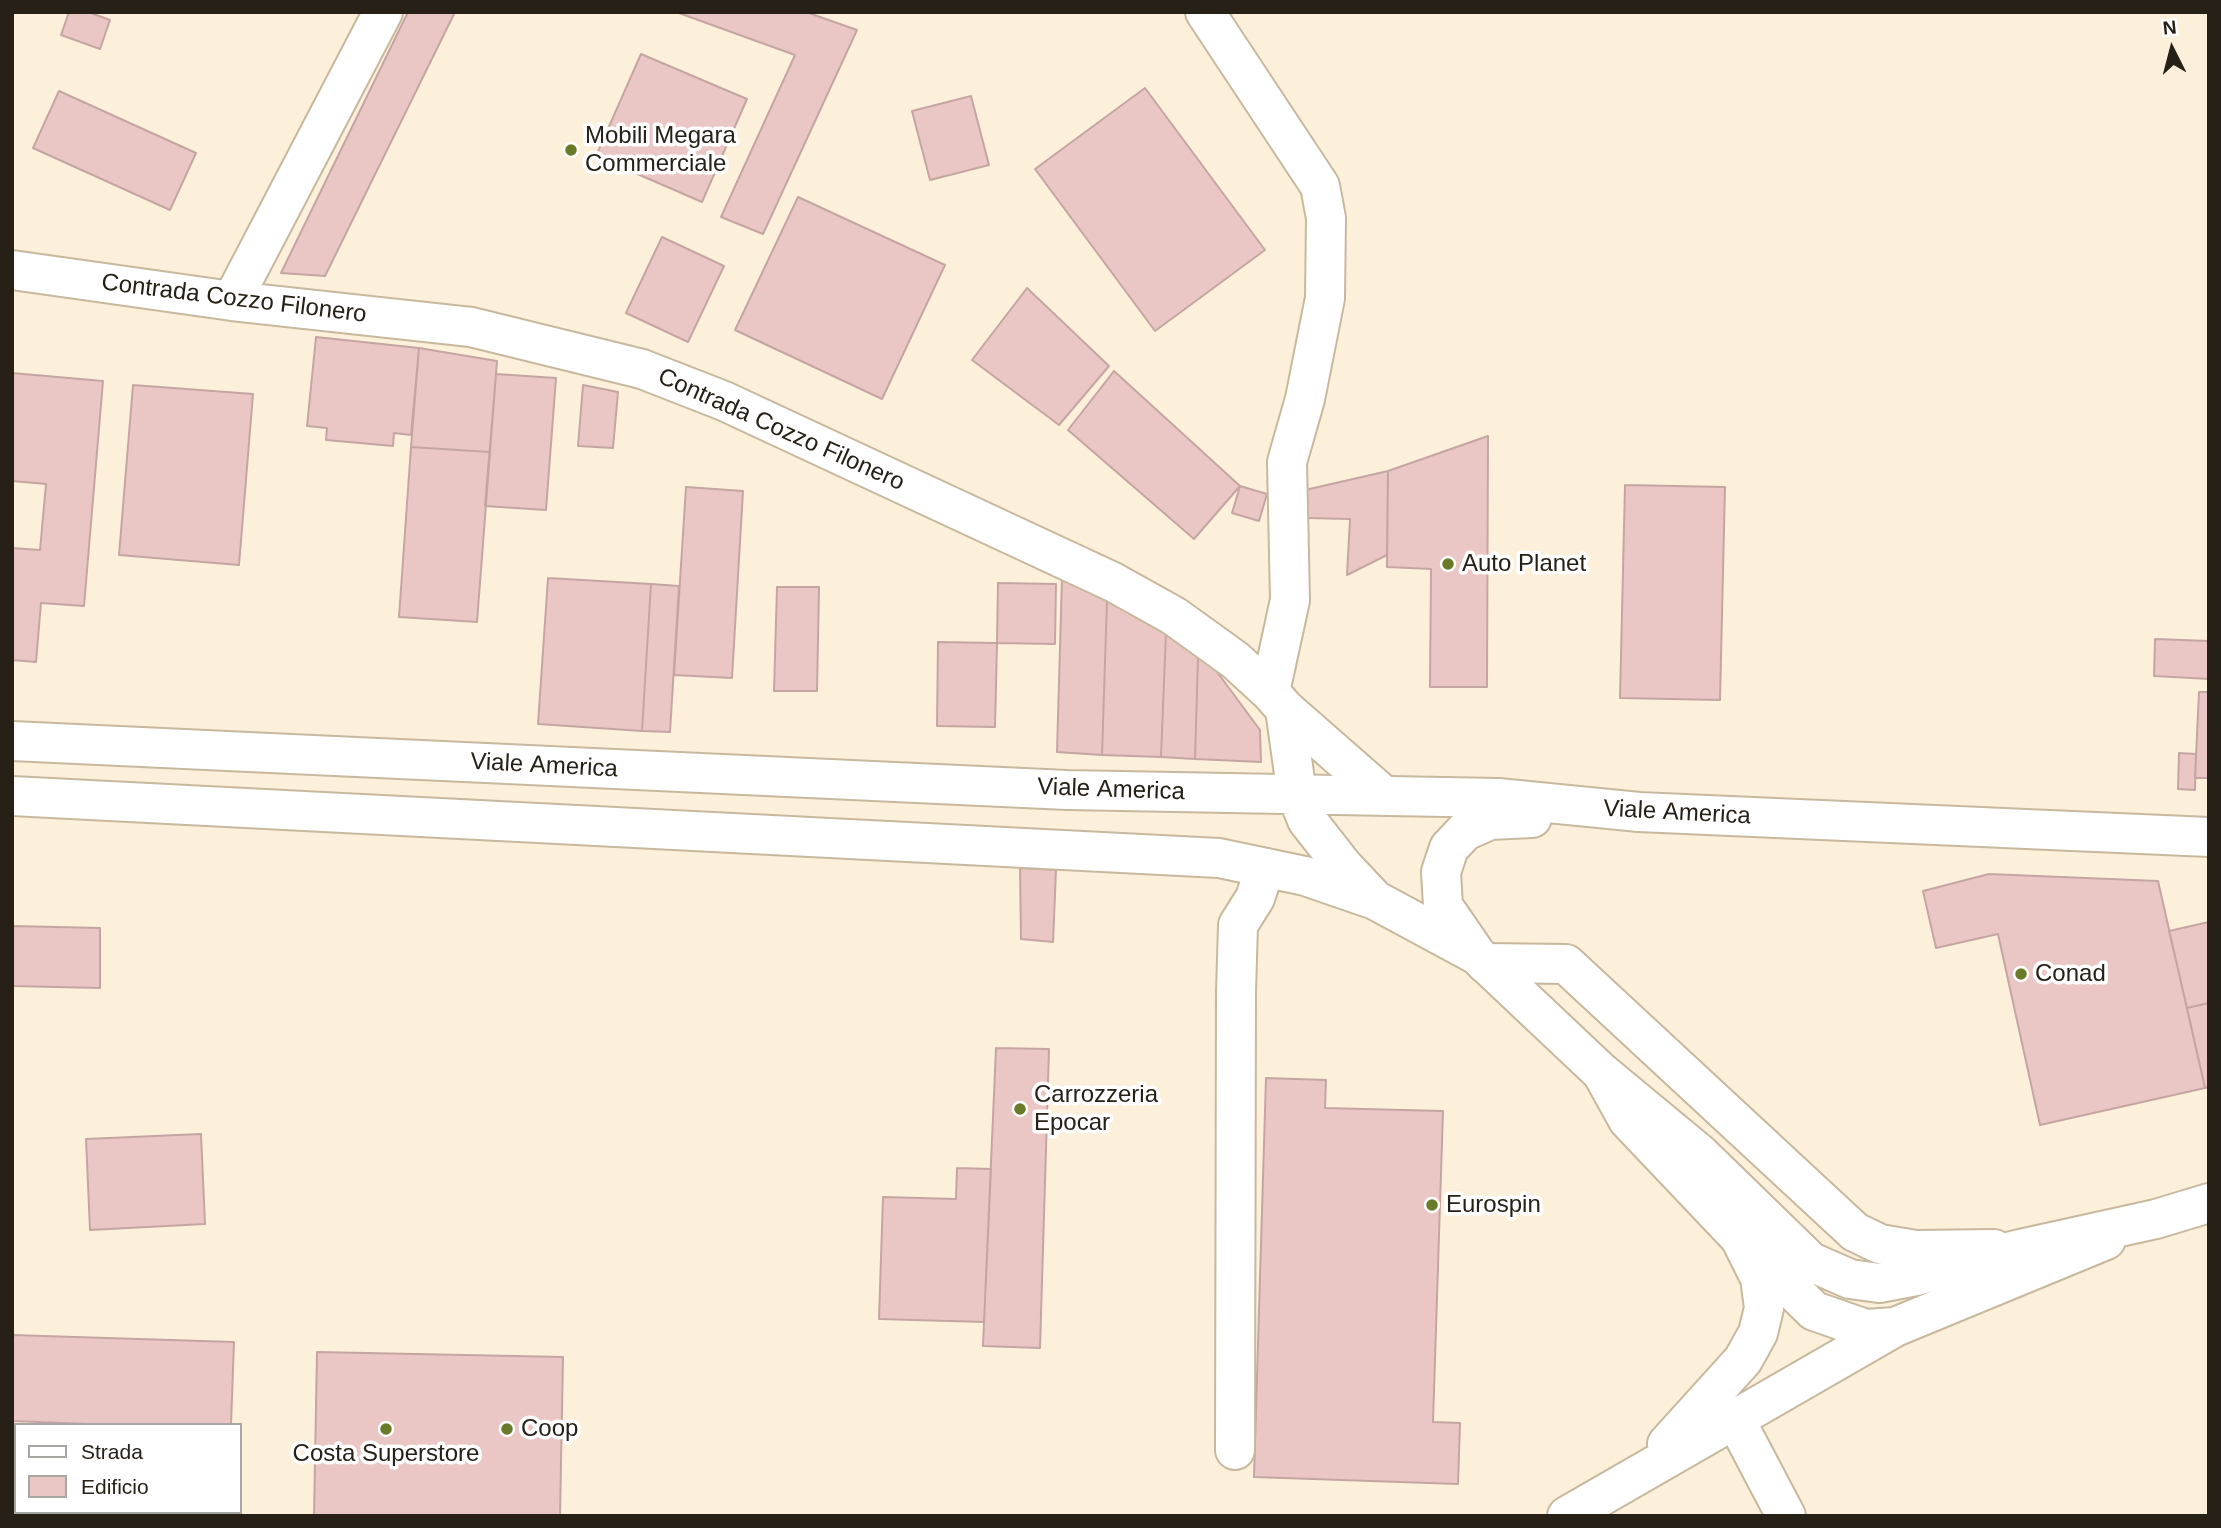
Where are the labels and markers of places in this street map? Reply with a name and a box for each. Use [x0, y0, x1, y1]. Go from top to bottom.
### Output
place label: Mobili Megara Commerciale [585, 122, 736, 178]
marker: Mobili Megara Commerciale [563, 142, 579, 158]
place label: Auto Planet [1462, 550, 1586, 578]
marker: Auto Planet [1440, 556, 1456, 572]
place label: Conad [2035, 960, 2106, 988]
marker: Conad [2013, 966, 2029, 982]
place label: Carrozzeria Epocar [1034, 1081, 1158, 1137]
marker: Carrozzeria Epocar [1012, 1101, 1028, 1117]
place label: Eurospin [1446, 1191, 1541, 1219]
marker: Eurospin [1424, 1197, 1440, 1213]
place label: Coop [521, 1415, 578, 1443]
marker: Costa Superstore [378, 1421, 394, 1437]
marker: Coop [499, 1421, 515, 1437]
place label: Costa Superstore [293, 1440, 479, 1468]

